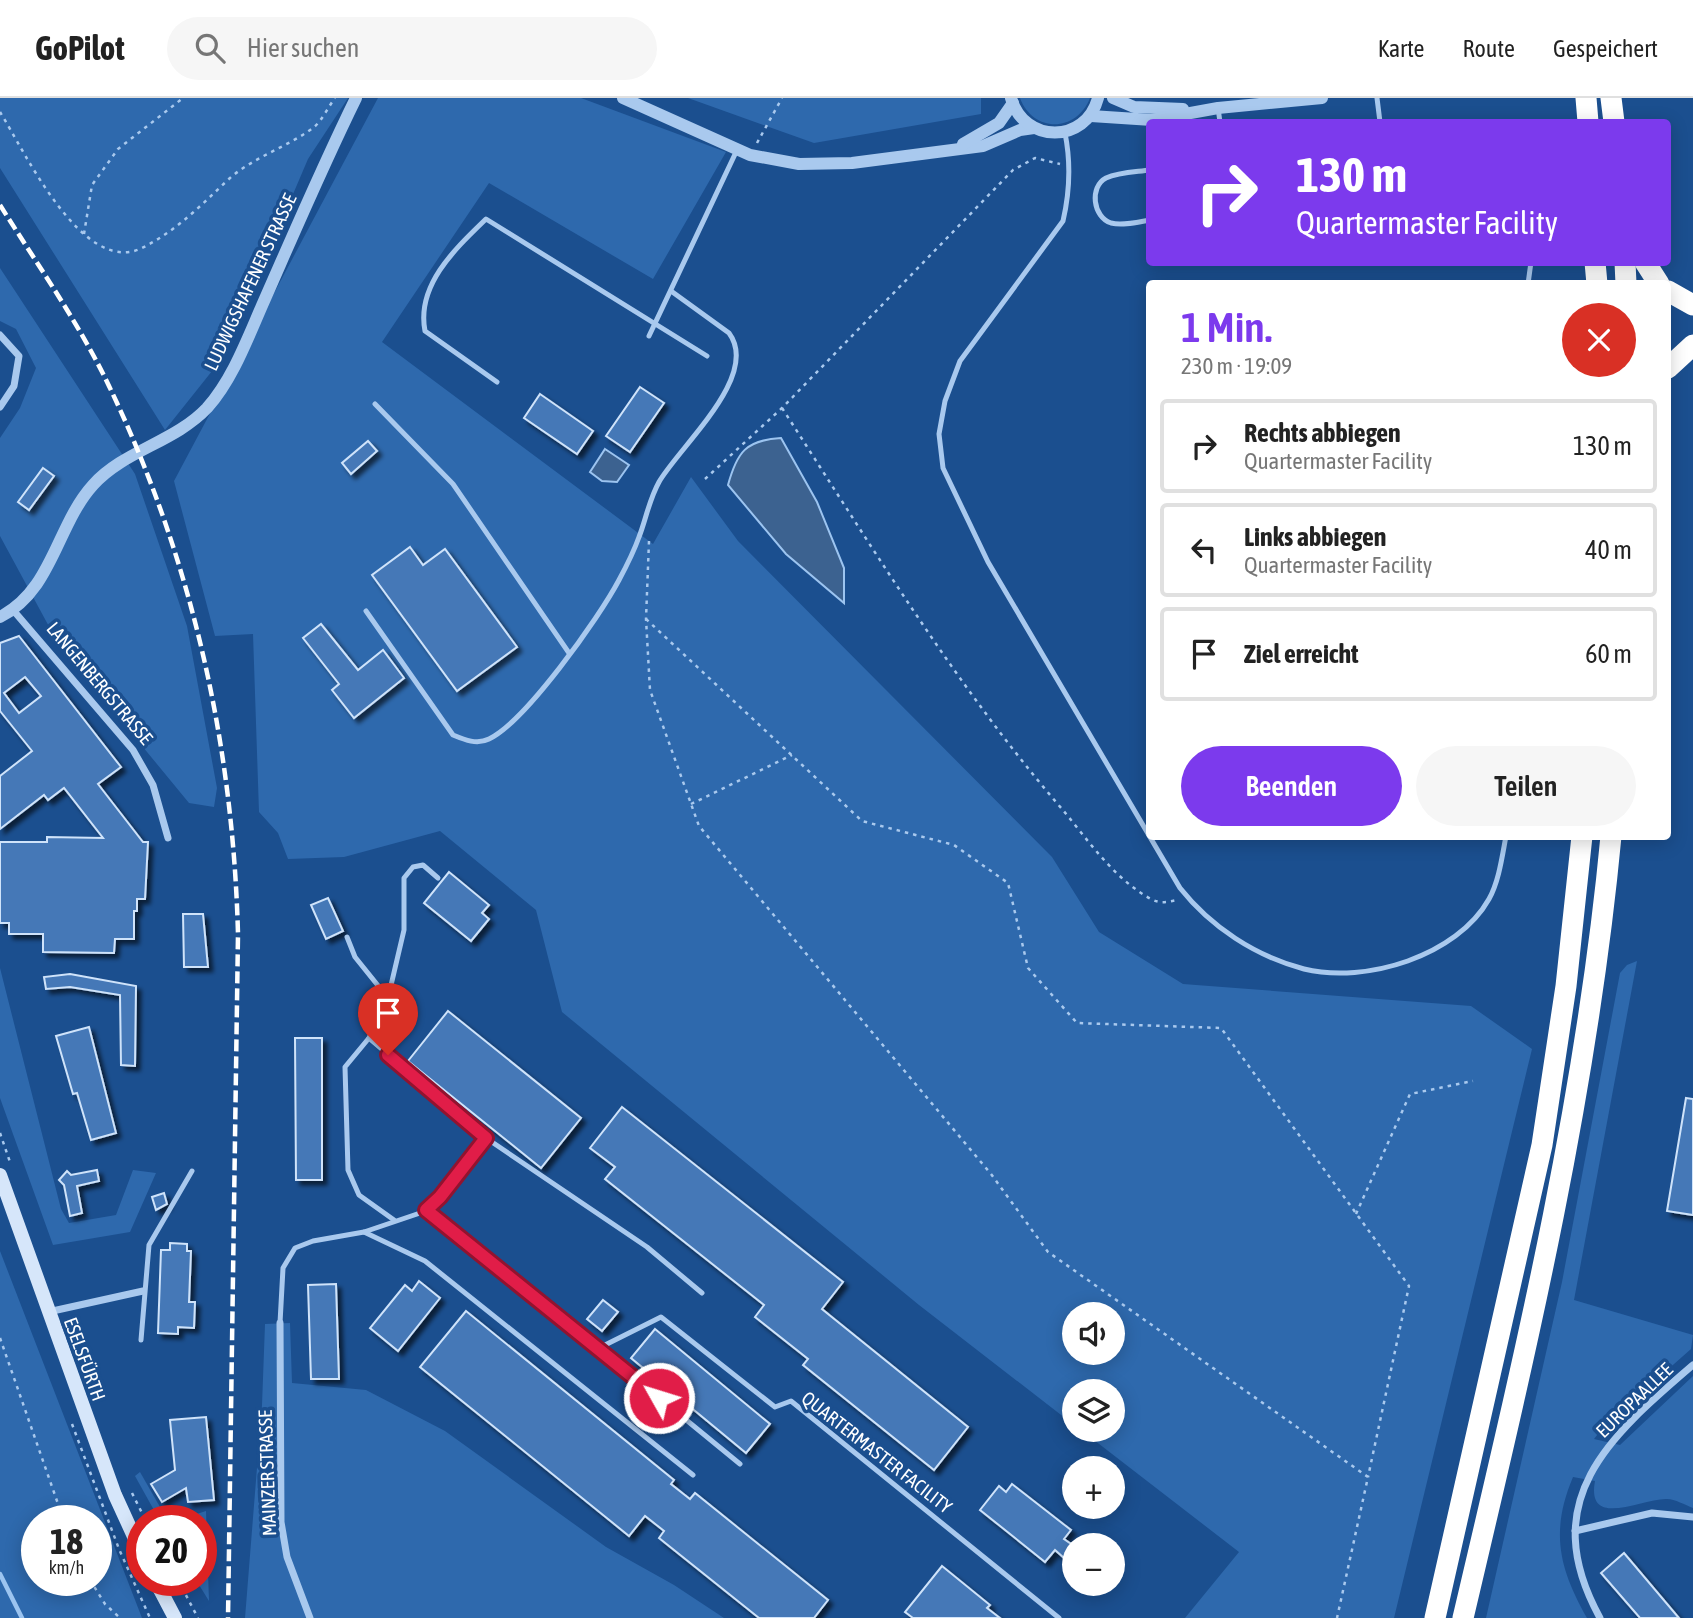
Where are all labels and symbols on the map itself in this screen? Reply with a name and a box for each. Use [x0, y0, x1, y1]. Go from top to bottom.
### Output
street label: LUDWIGSHAFENER STRASSE [199, 190, 301, 374]
street label: LANGENBERGSTRASSE [42, 617, 158, 749]
pin [358, 983, 418, 1055]
street label: ESELSFÜRTH [60, 1314, 110, 1404]
street label: EUROPAALLEE [1591, 1358, 1677, 1442]
position arrow [622, 1361, 696, 1435]
street label: QUARTERMASTER FACILITY [797, 1387, 957, 1518]
street label: MAINZER STRASSE [254, 1410, 280, 1536]
speed limit sign: 20 [126, 1505, 217, 1596]

